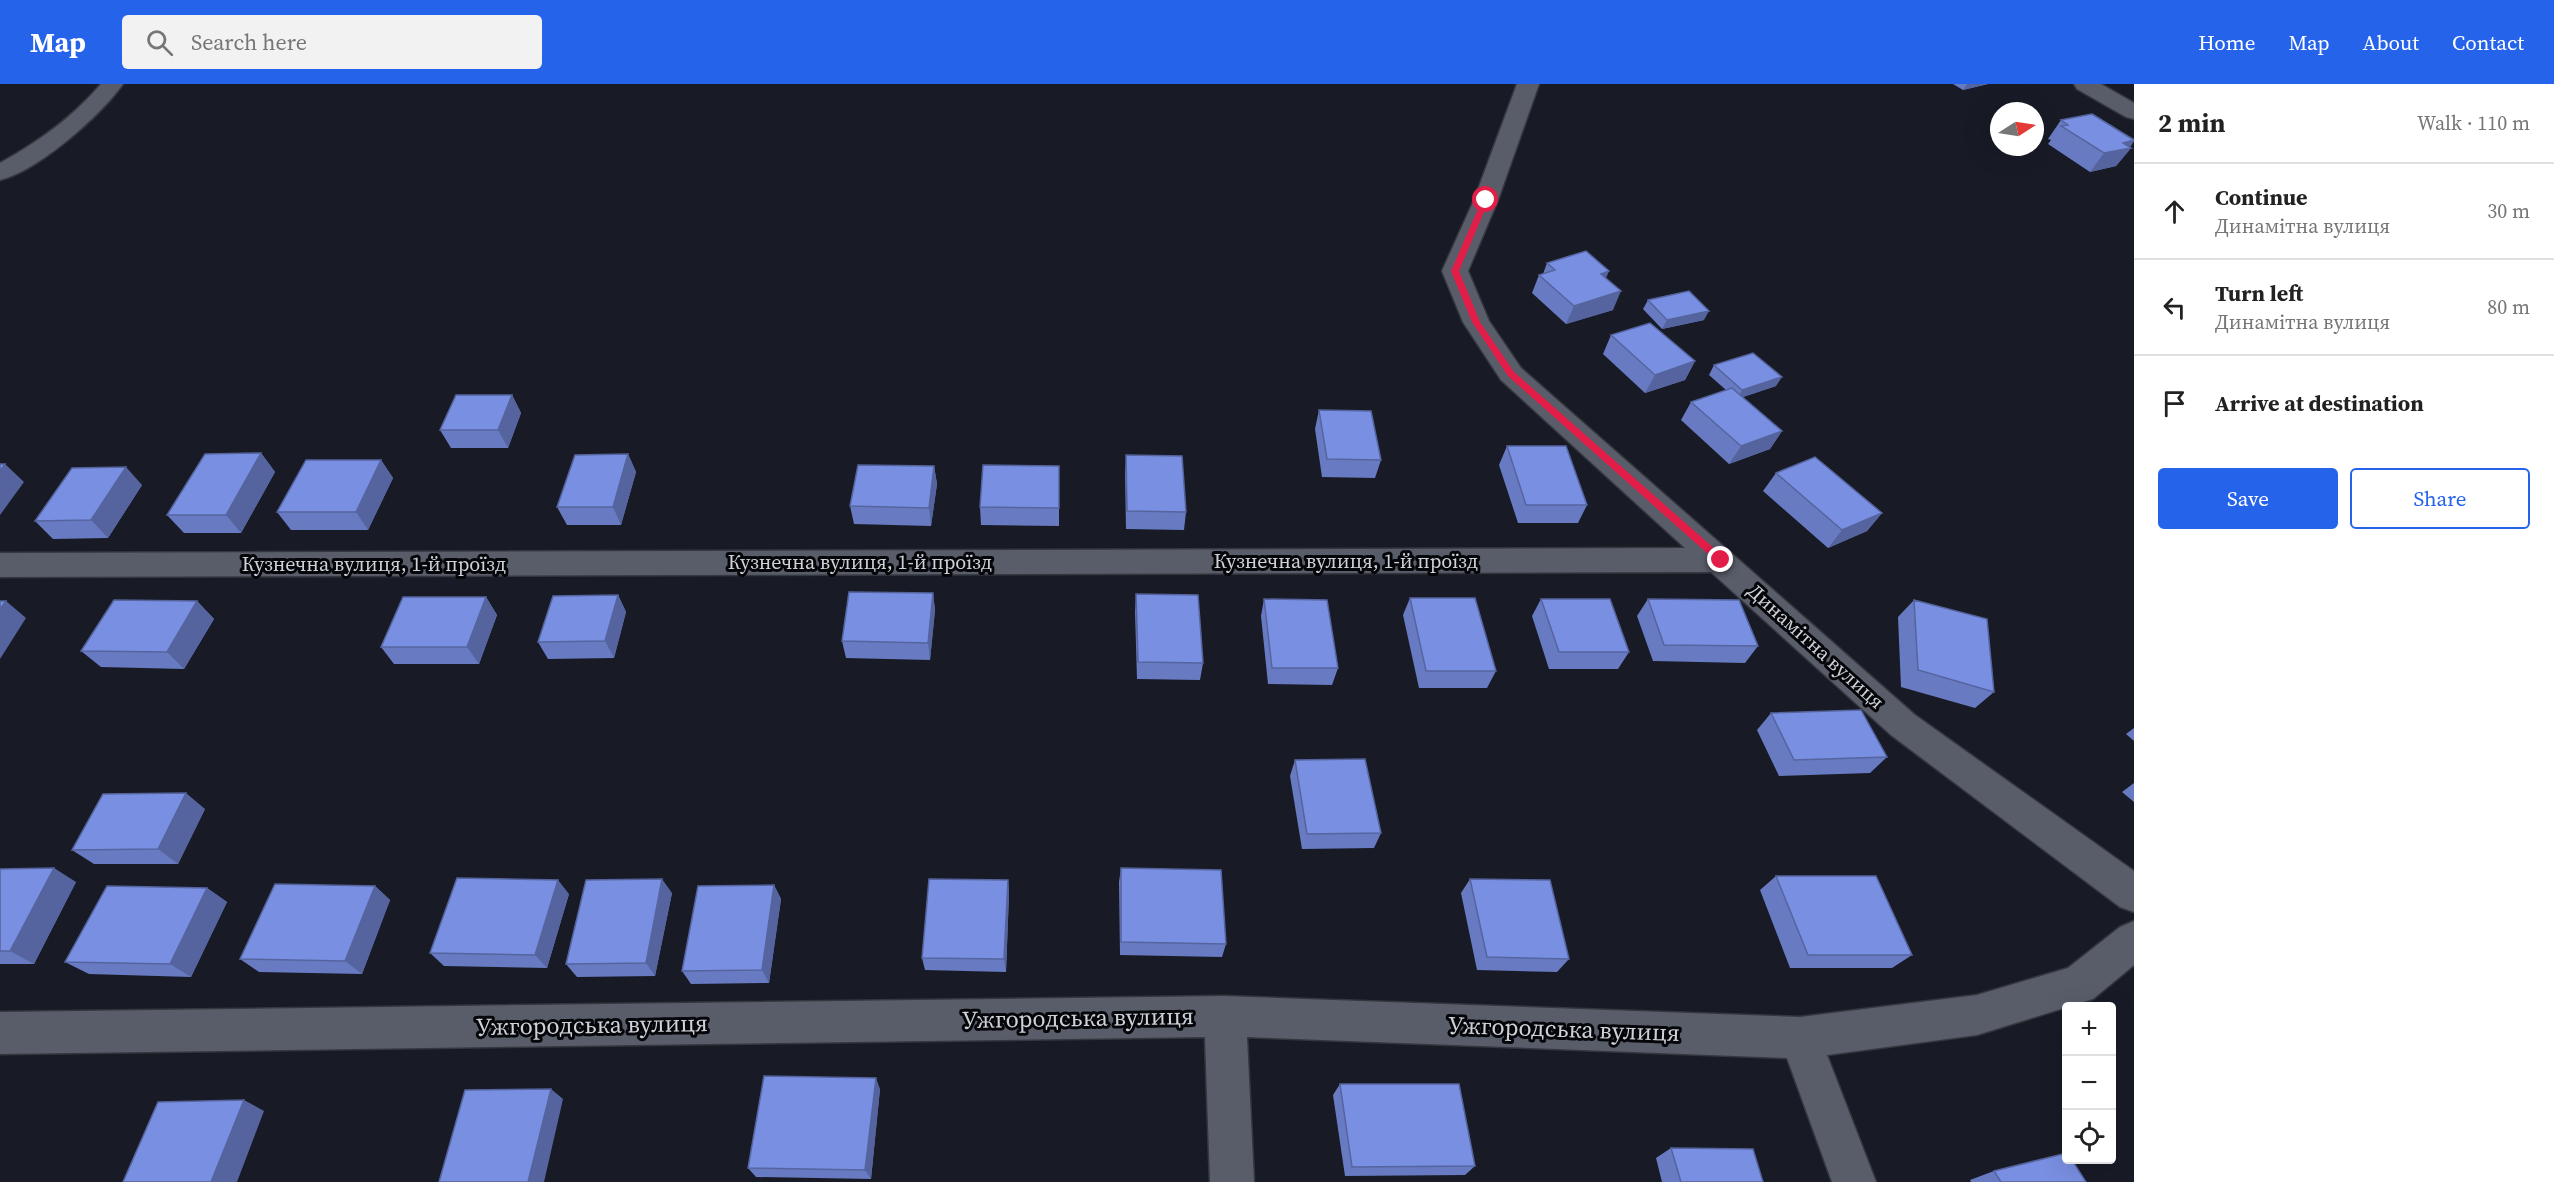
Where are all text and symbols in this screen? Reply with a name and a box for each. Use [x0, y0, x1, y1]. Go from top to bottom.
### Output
search box [122, 15, 542, 69]
text: Map [30, 23, 86, 61]
icon: search [143, 26, 176, 59]
text: Search here [191, 27, 307, 57]
text: Home [2198, 28, 2256, 57]
text: Map [2289, 28, 2330, 57]
text: About [2363, 28, 2419, 57]
text: Contact [2452, 28, 2524, 57]
north arrow [1990, 102, 2044, 156]
text: 2 min [2158, 105, 2225, 141]
text: Walk · 110 m [2417, 109, 2530, 137]
text: Continue [2215, 182, 2308, 212]
route start [1472, 186, 1498, 212]
icon: ahead [2158, 195, 2191, 228]
text: 30 m [2487, 197, 2530, 225]
text: Динамітна вулиця [2215, 212, 2390, 240]
text: Turn left [2215, 278, 2303, 308]
icon: left [2158, 291, 2191, 324]
text: 80 m [2487, 293, 2530, 321]
text: Динамітна вулиця [2215, 308, 2390, 336]
icon: arrive [2158, 387, 2191, 420]
text: Arrive at destination [2215, 388, 2424, 418]
button: Save [2158, 468, 2338, 529]
button: Share [2350, 468, 2530, 529]
route end [1707, 546, 1733, 572]
street label: Кузнечна вулиця, 1-й проїзд [1214, 547, 1478, 575]
street label: Кузнечна вулиця, 1-й проїзд [728, 548, 992, 576]
street label: Кузнечна вулиця, 1-й проїзд [242, 550, 506, 578]
street label: Динамітна вулиця [1742, 577, 1890, 715]
street label: Ужгородська вулиця [962, 999, 1194, 1036]
map controls [2062, 1002, 2116, 1164]
button: + [2062, 1002, 2116, 1056]
street label: Ужгородська вулиця [476, 1006, 708, 1043]
street label: Ужгородська вулиця [1448, 1008, 1680, 1049]
button: − [2062, 1056, 2116, 1110]
button: locate [2062, 1110, 2116, 1164]

